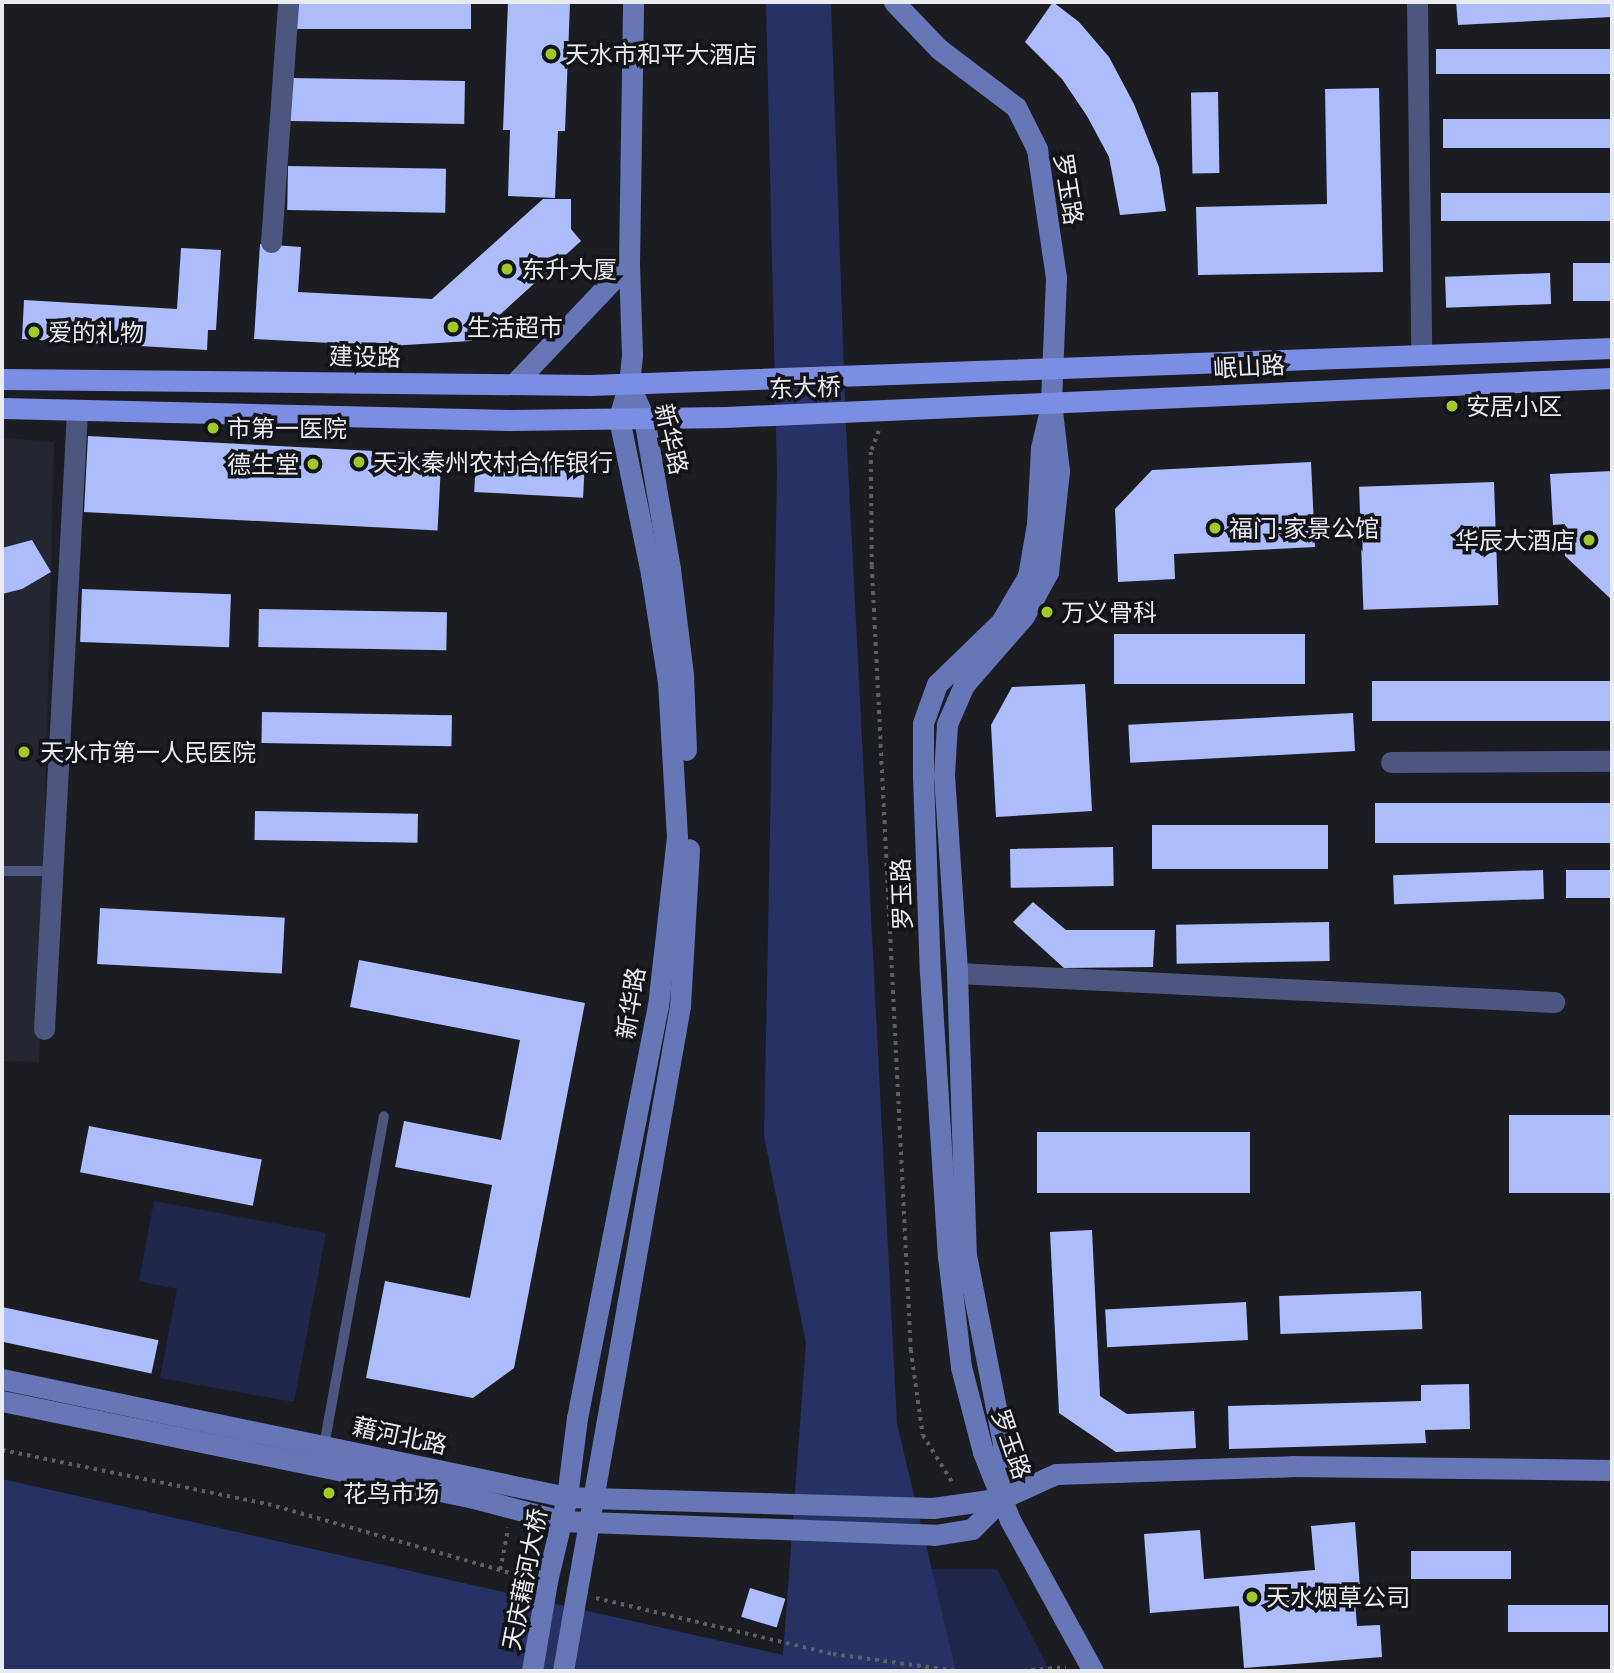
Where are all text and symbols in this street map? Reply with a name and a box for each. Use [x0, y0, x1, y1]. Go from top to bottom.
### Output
place label: 天水市和平大酒店 [565, 40, 757, 68]
marker: 天水市和平大酒店 [543, 46, 559, 62]
street label: 罗玉路 [1049, 151, 1089, 227]
place label: 东升大厦 [521, 255, 617, 283]
marker: 东升大厦 [499, 261, 515, 277]
place label: 生活超市 [467, 313, 563, 341]
place label: 爱的礼物 [48, 318, 144, 346]
marker: 生活超市 [445, 319, 461, 335]
marker: 爱的礼物 [26, 324, 42, 340]
street label: 建设路 [329, 341, 401, 371]
street label: 岷山路 [1212, 350, 1286, 382]
street label: 东大桥 [769, 371, 841, 403]
place label: 安居小区 [1466, 392, 1562, 420]
marker: 安居小区 [1444, 398, 1460, 414]
street label: 新华路 [650, 401, 694, 477]
place label: 市第一医院 [227, 414, 347, 442]
marker: 市第一医院 [205, 420, 221, 436]
place label: 天水秦州农村合作银行 [373, 448, 613, 476]
place label: 德生堂 [227, 450, 299, 478]
marker: 天水秦州农村合作银行 [351, 454, 367, 470]
marker: 德生堂 [305, 456, 321, 472]
place label: 福门·家景公馆 [1229, 514, 1379, 542]
marker: 福门·家景公馆 [1207, 520, 1223, 536]
place label: 华辰大酒店 [1455, 526, 1575, 554]
marker: 华辰大酒店 [1581, 532, 1597, 548]
place label: 万义骨科 [1061, 598, 1157, 626]
marker: 万义骨科 [1039, 604, 1055, 620]
place label: 天水市第一人民医院 [40, 738, 256, 766]
marker: 天水市第一人民医院 [14, 742, 34, 762]
street label: 罗玉路 [885, 858, 917, 930]
street label: 新华路 [610, 965, 650, 1041]
street label: 罗玉路 [987, 1405, 1037, 1483]
street label: 藉河北路 [350, 1411, 450, 1459]
place label: 花鸟市场 [343, 1479, 439, 1507]
marker: 花鸟市场 [321, 1485, 337, 1501]
street label: 天庆藉河大桥 [496, 1506, 552, 1652]
place label: 天水烟草公司 [1266, 1583, 1410, 1611]
marker: 天水烟草公司 [1244, 1589, 1260, 1605]

